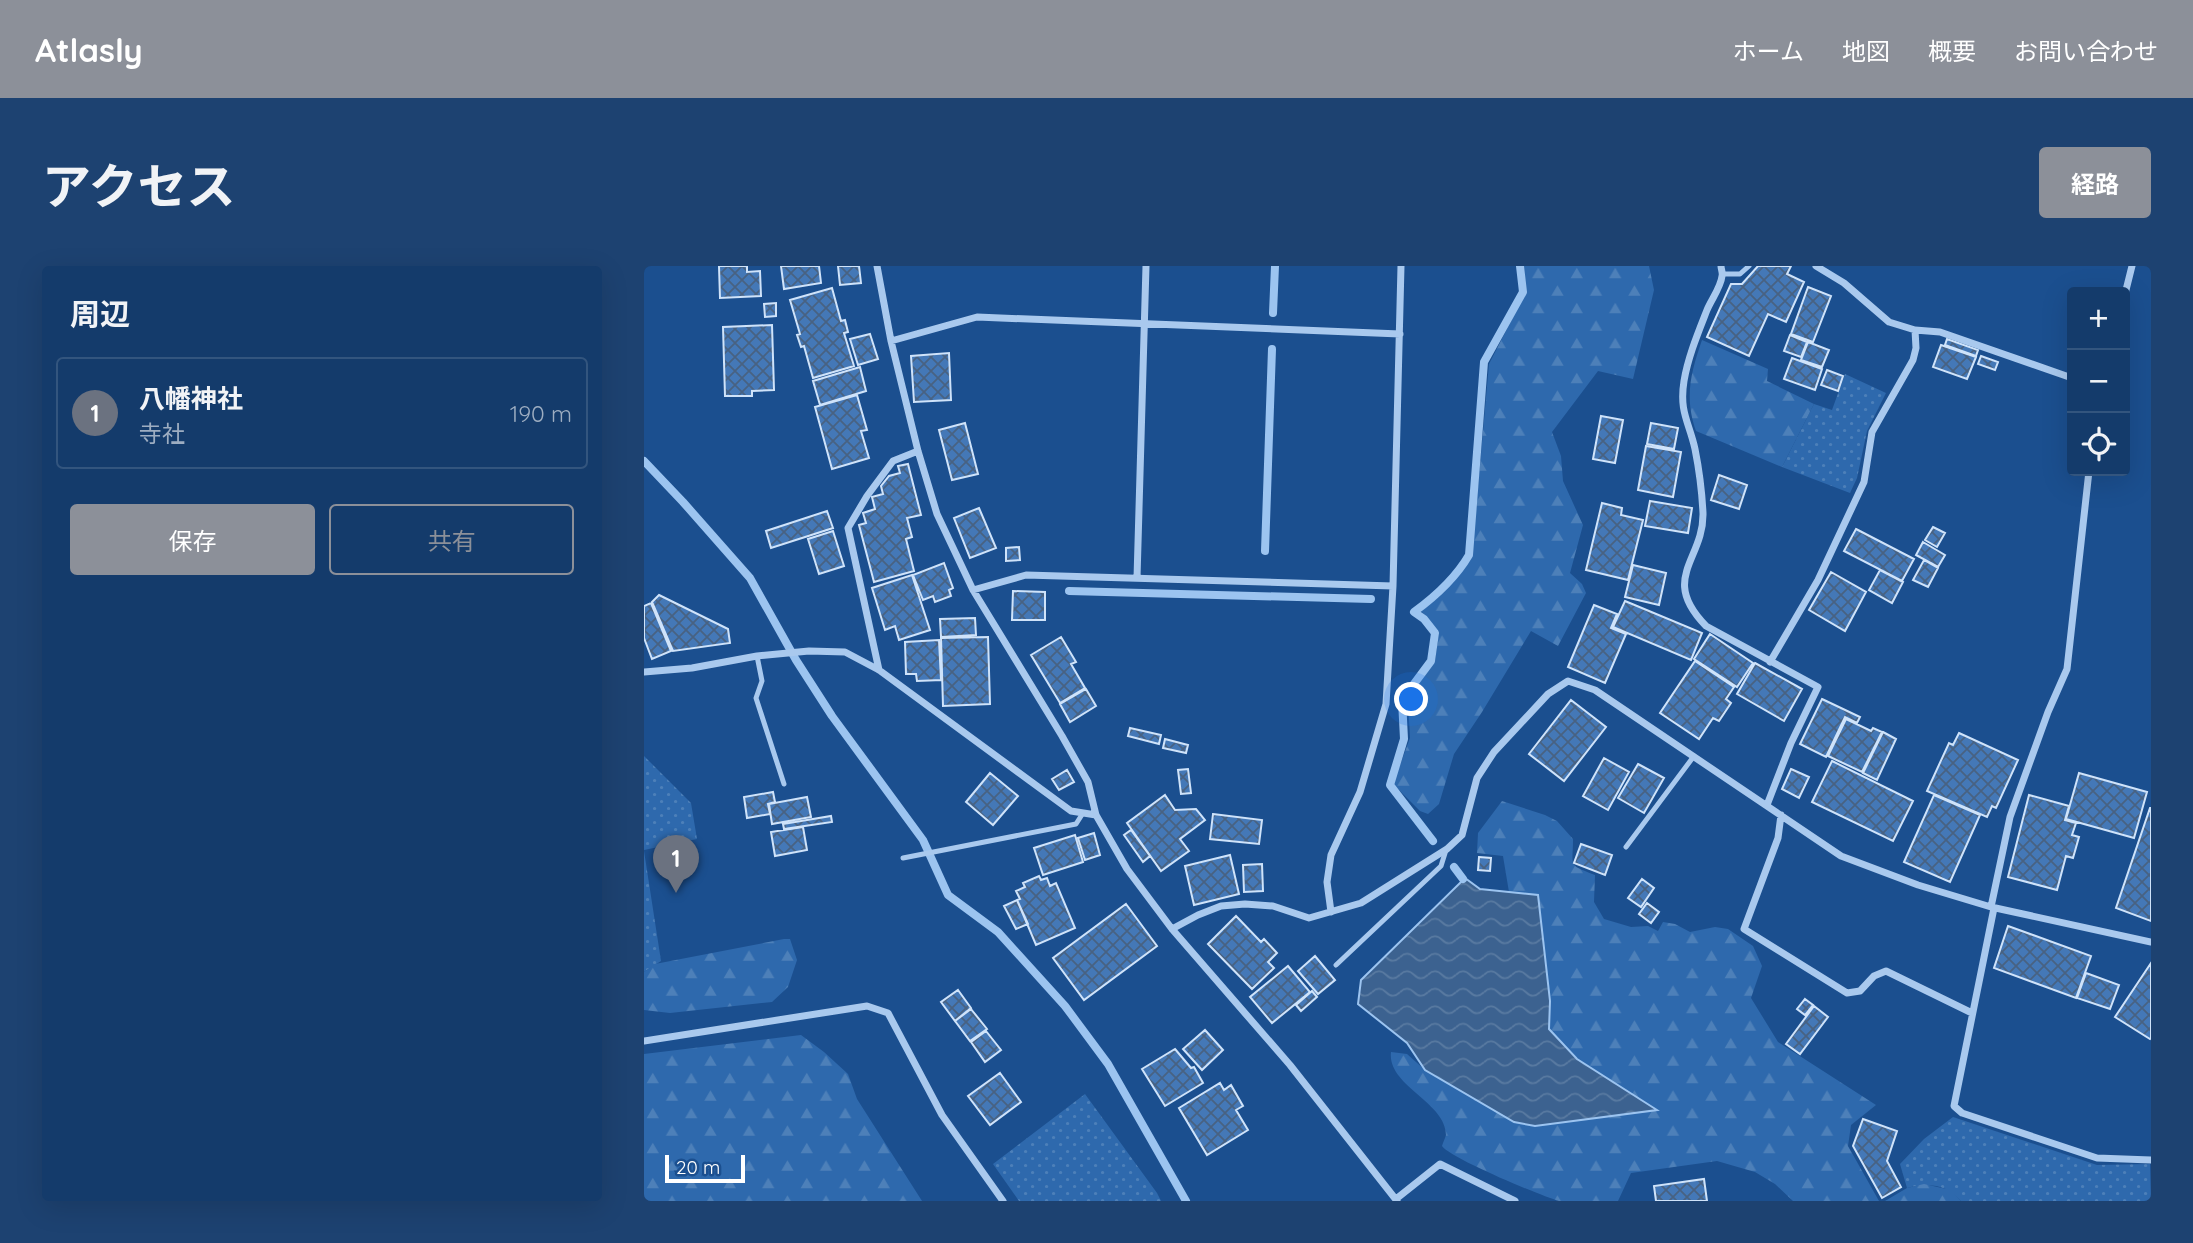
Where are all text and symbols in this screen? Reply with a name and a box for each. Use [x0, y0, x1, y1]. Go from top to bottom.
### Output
text: Atlasly [35, 29, 143, 70]
text: ホーム [1733, 36, 1804, 66]
text: 地図 [1842, 36, 1890, 66]
text: 概要 [1928, 36, 1976, 66]
text: お問い合わせ [2014, 36, 2158, 66]
button: 経路 [2039, 147, 2151, 218]
text: アクセス [42, 155, 236, 216]
map controls [2067, 287, 2130, 476]
button: + [2067, 287, 2130, 350]
text: 周辺 [70, 295, 130, 333]
button: − [2067, 350, 2130, 413]
text: 八幡神社 [139, 382, 243, 415]
text: 1 [91, 399, 99, 428]
text: 190 m [510, 399, 572, 428]
button: locate [2067, 413, 2130, 476]
text: 寺社 [139, 419, 185, 448]
button: 保存 [70, 504, 315, 575]
button: 共有 [329, 504, 574, 575]
your location [1394, 682, 1428, 716]
pin: 1 [653, 835, 699, 893]
scale bar [665, 1152, 746, 1184]
text: 20 m [676, 1155, 720, 1179]

